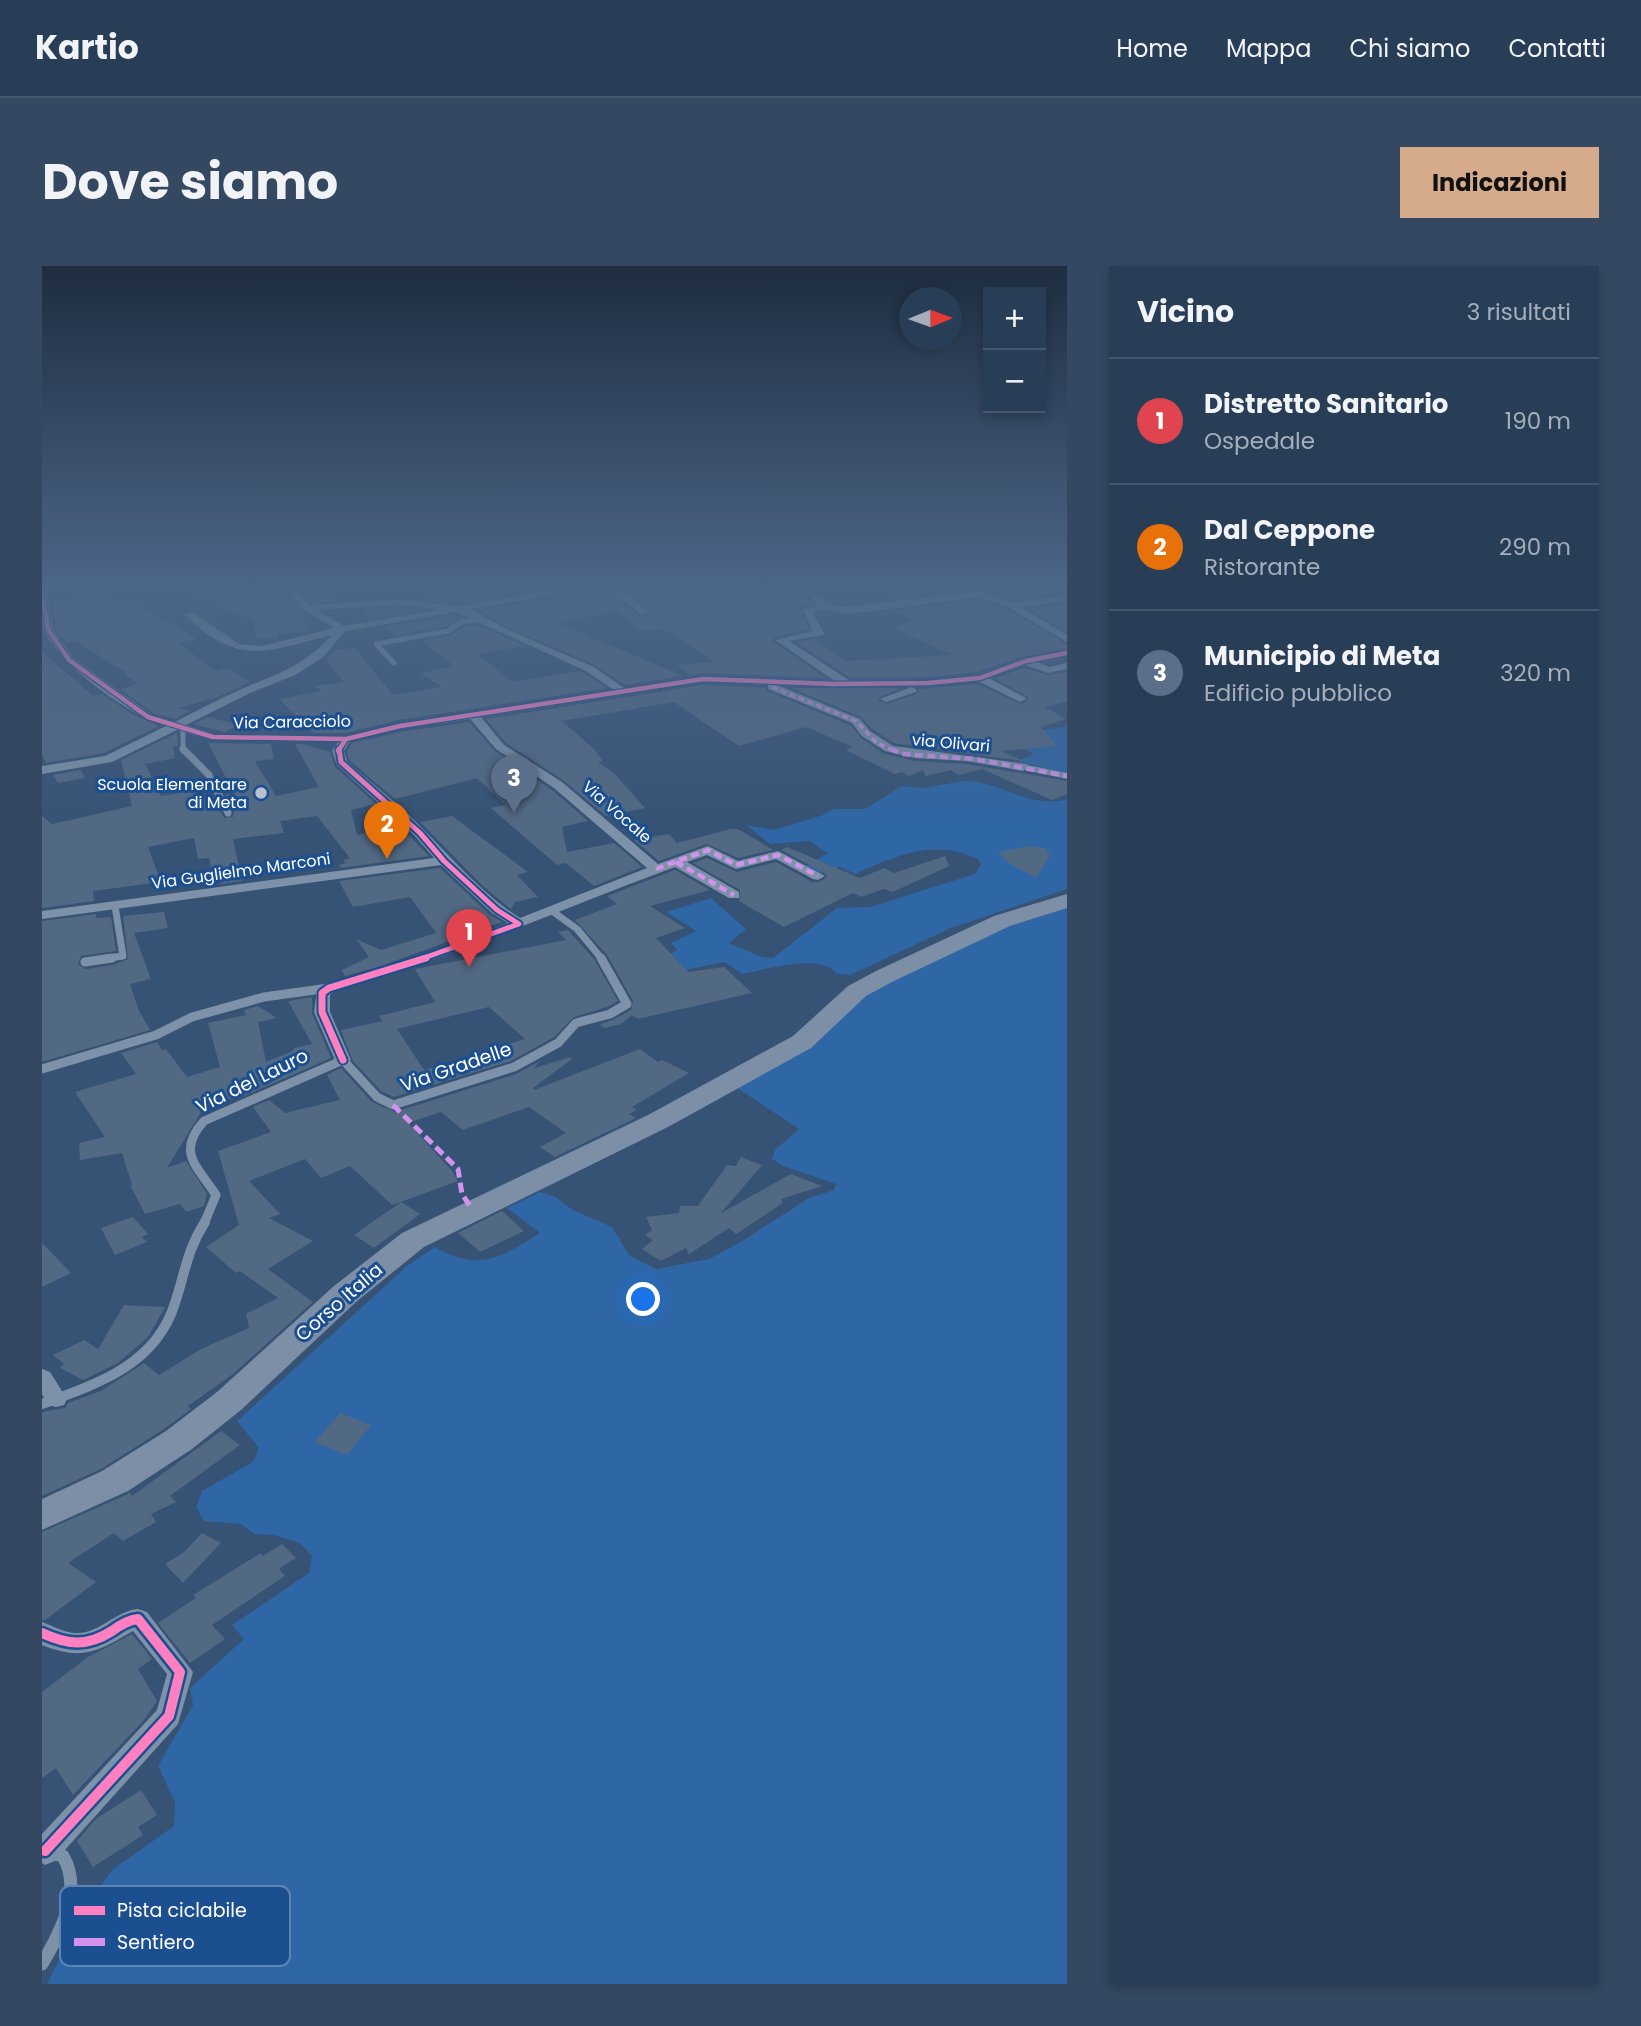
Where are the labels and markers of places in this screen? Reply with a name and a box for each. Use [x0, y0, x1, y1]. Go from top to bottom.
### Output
pin: 3 [491, 755, 537, 813]
place label: Scuola Elementare di Meta [97, 773, 247, 814]
marker: Scuola Elementare di Meta [253, 785, 269, 801]
pin: 2 [364, 801, 410, 859]
pin: 1 [446, 909, 492, 967]

